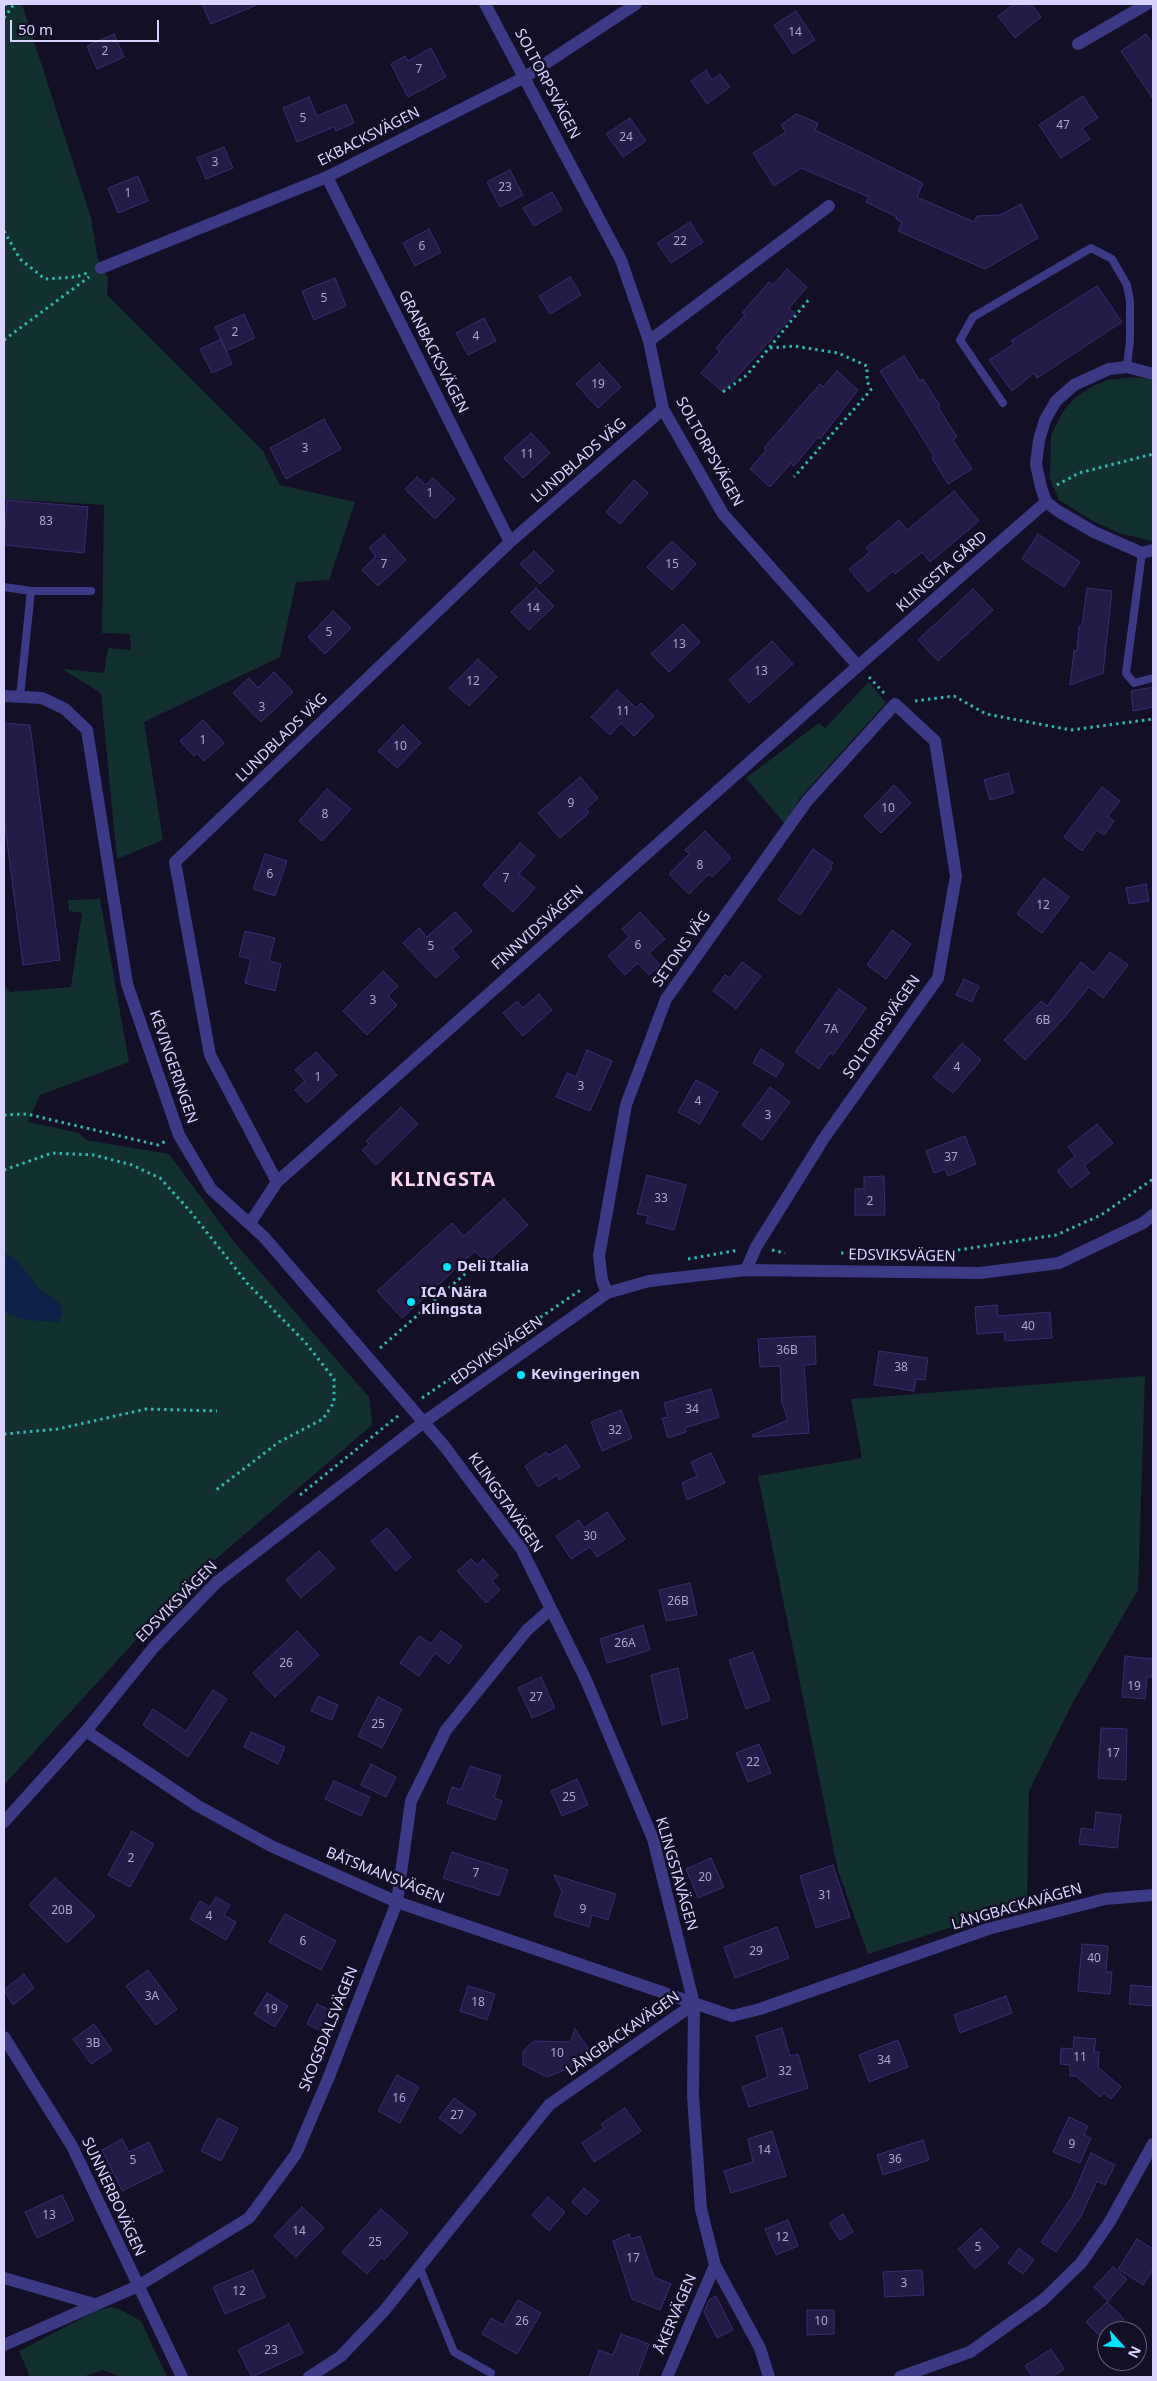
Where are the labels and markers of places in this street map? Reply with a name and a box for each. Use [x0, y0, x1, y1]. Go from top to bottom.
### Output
place label: Deli Italia [457, 1258, 529, 1276]
marker: Deli Italia [441, 1261, 453, 1273]
place label: ICA Nära Klingsta [421, 1284, 487, 1319]
marker: ICA Nära Klingsta [405, 1296, 417, 1308]
place label: Kevingeringen [531, 1366, 640, 1384]
marker: Kevingeringen [515, 1369, 527, 1381]

